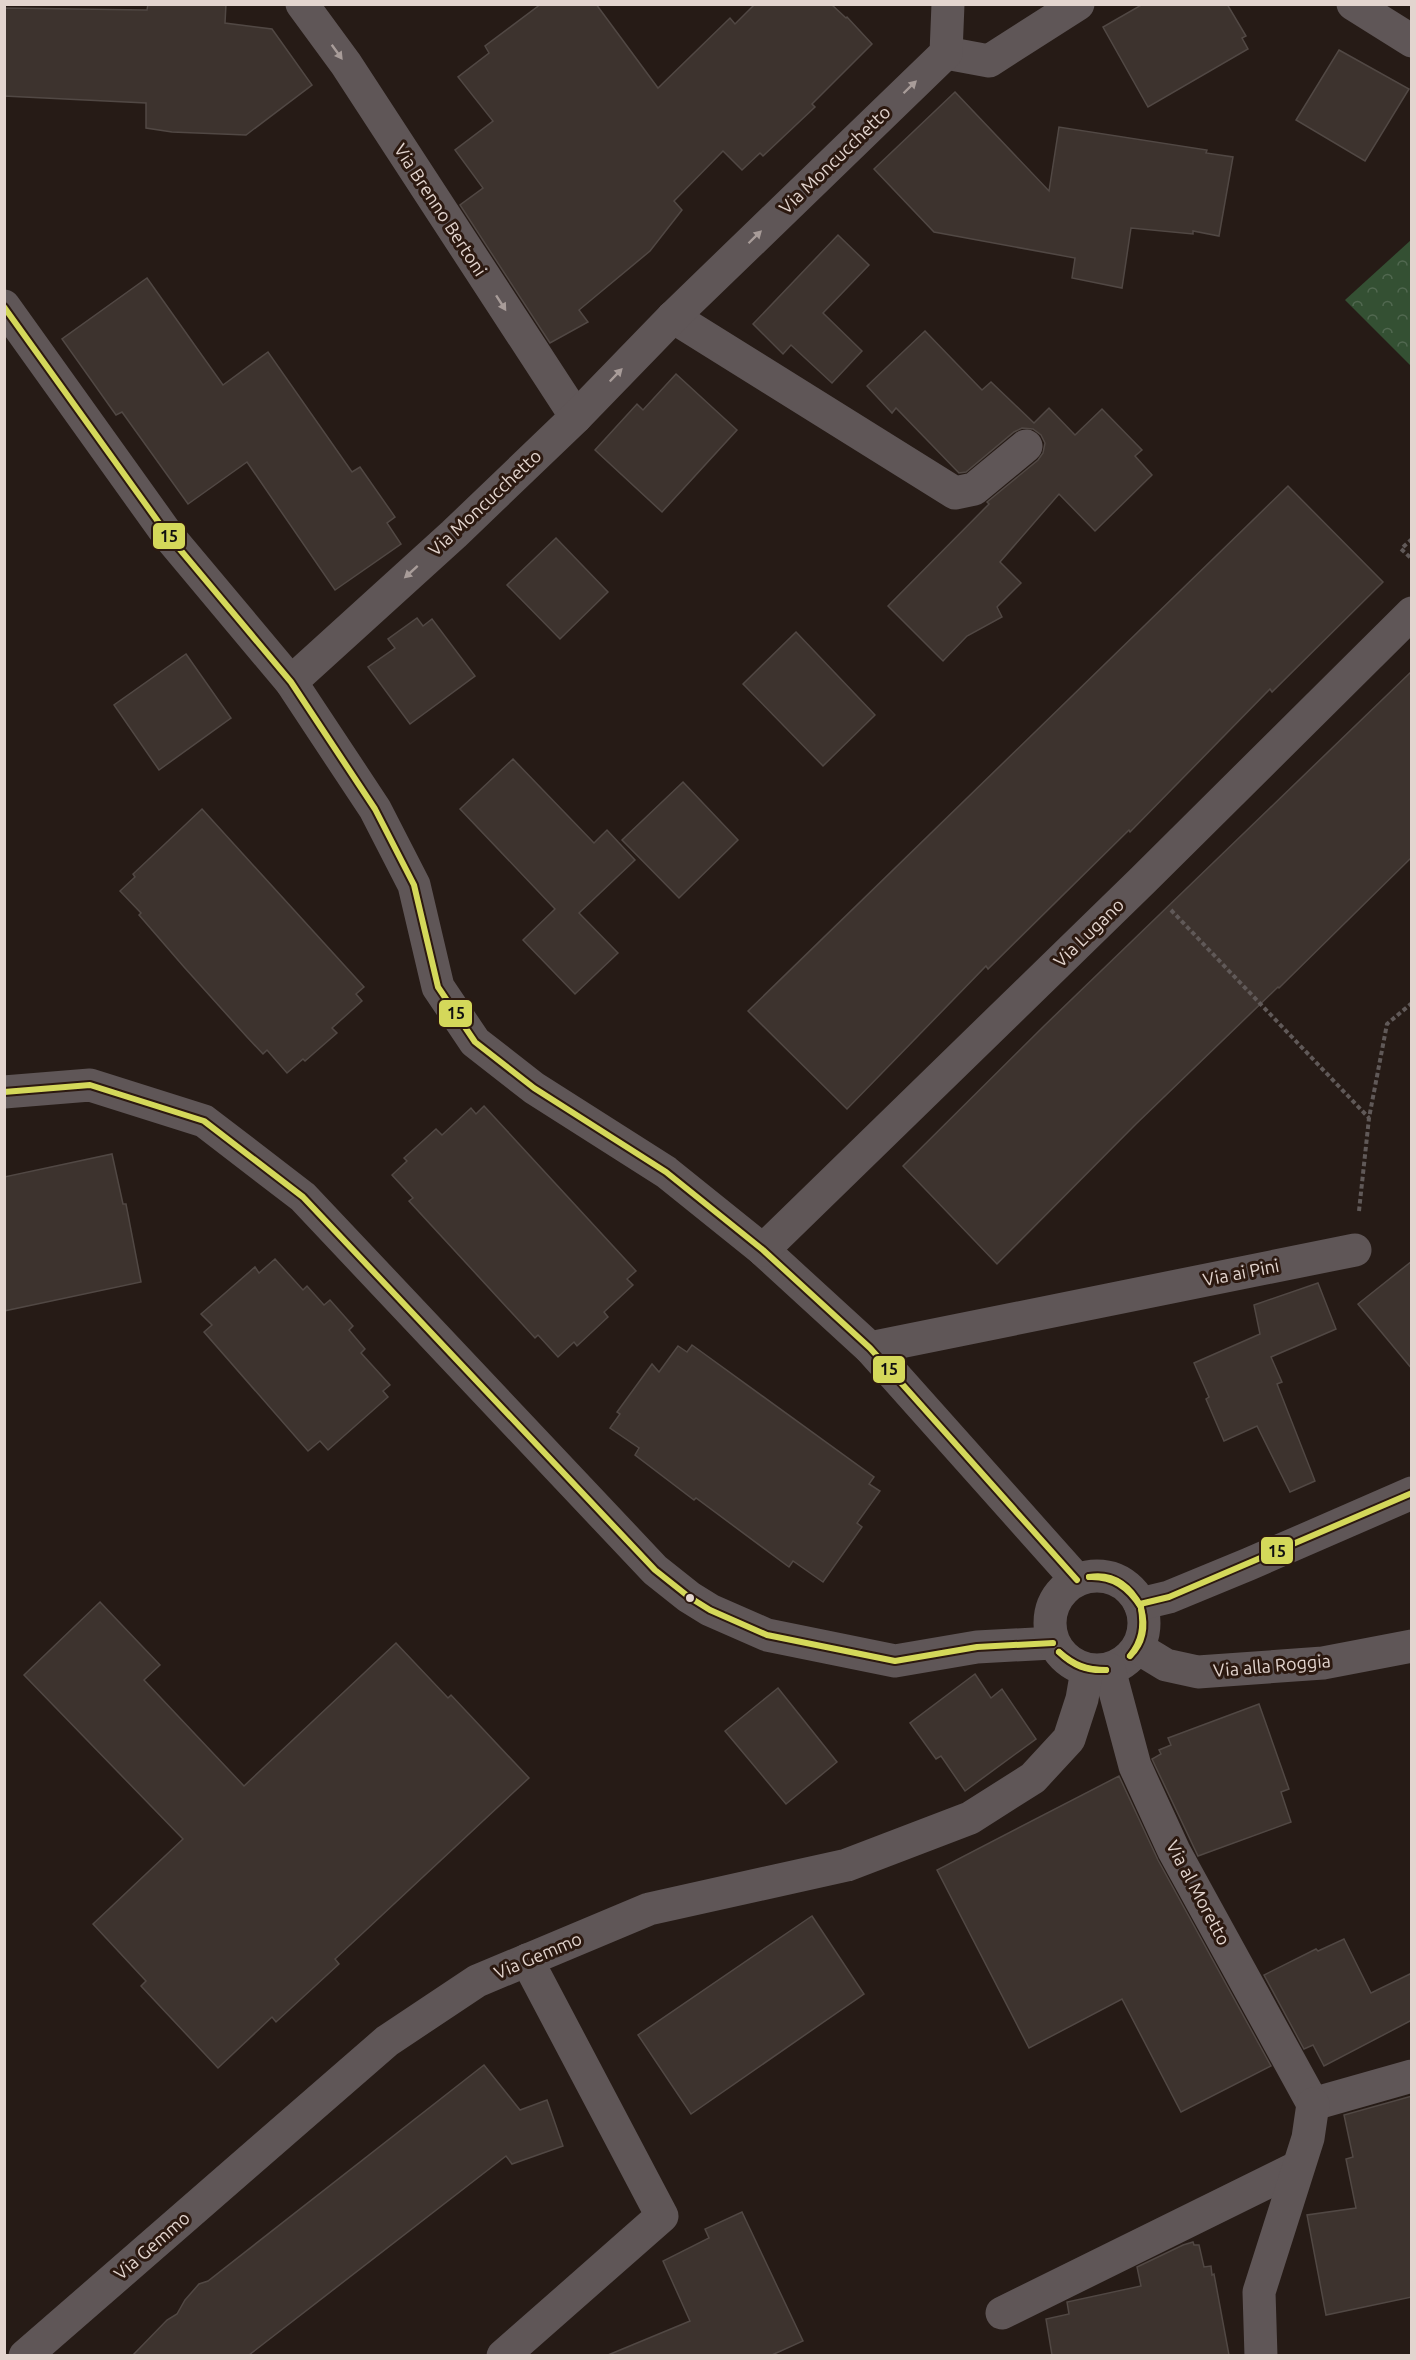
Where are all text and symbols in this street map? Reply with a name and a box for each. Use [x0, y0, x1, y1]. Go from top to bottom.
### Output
one-way arrow [330, 44, 342, 59]
one-way arrow [903, 81, 917, 95]
street label: Via Moncucchetto [775, 101, 894, 217]
street label: Via Brenno Bertoni [391, 140, 491, 279]
one-way arrow [747, 231, 761, 245]
one-way arrow [495, 295, 506, 311]
one-way arrow [609, 369, 623, 383]
street label: Via Moncucchetto [424, 445, 545, 560]
line badge: 15 [152, 522, 186, 550]
text: 15 [160, 527, 178, 545]
one-way arrow [404, 565, 418, 579]
street label: Via Lugano [1049, 894, 1127, 971]
line badge: 15 [438, 999, 473, 1028]
text: 15 [447, 1004, 465, 1022]
street label: Via ai Pini [1201, 1255, 1281, 1289]
line badge: 15 [872, 1355, 906, 1384]
text: 15 [880, 1360, 898, 1378]
line badge: 15 [1260, 1536, 1294, 1565]
text: 15 [1268, 1542, 1286, 1560]
unlabelled marker [684, 1592, 696, 1604]
street label: Via alla Roggia [1212, 1650, 1332, 1680]
street label: Via al Moretto [1163, 1837, 1235, 1948]
street label: Via Gemmo [491, 1928, 584, 1982]
street label: Via Gemmo [110, 2207, 193, 2283]

